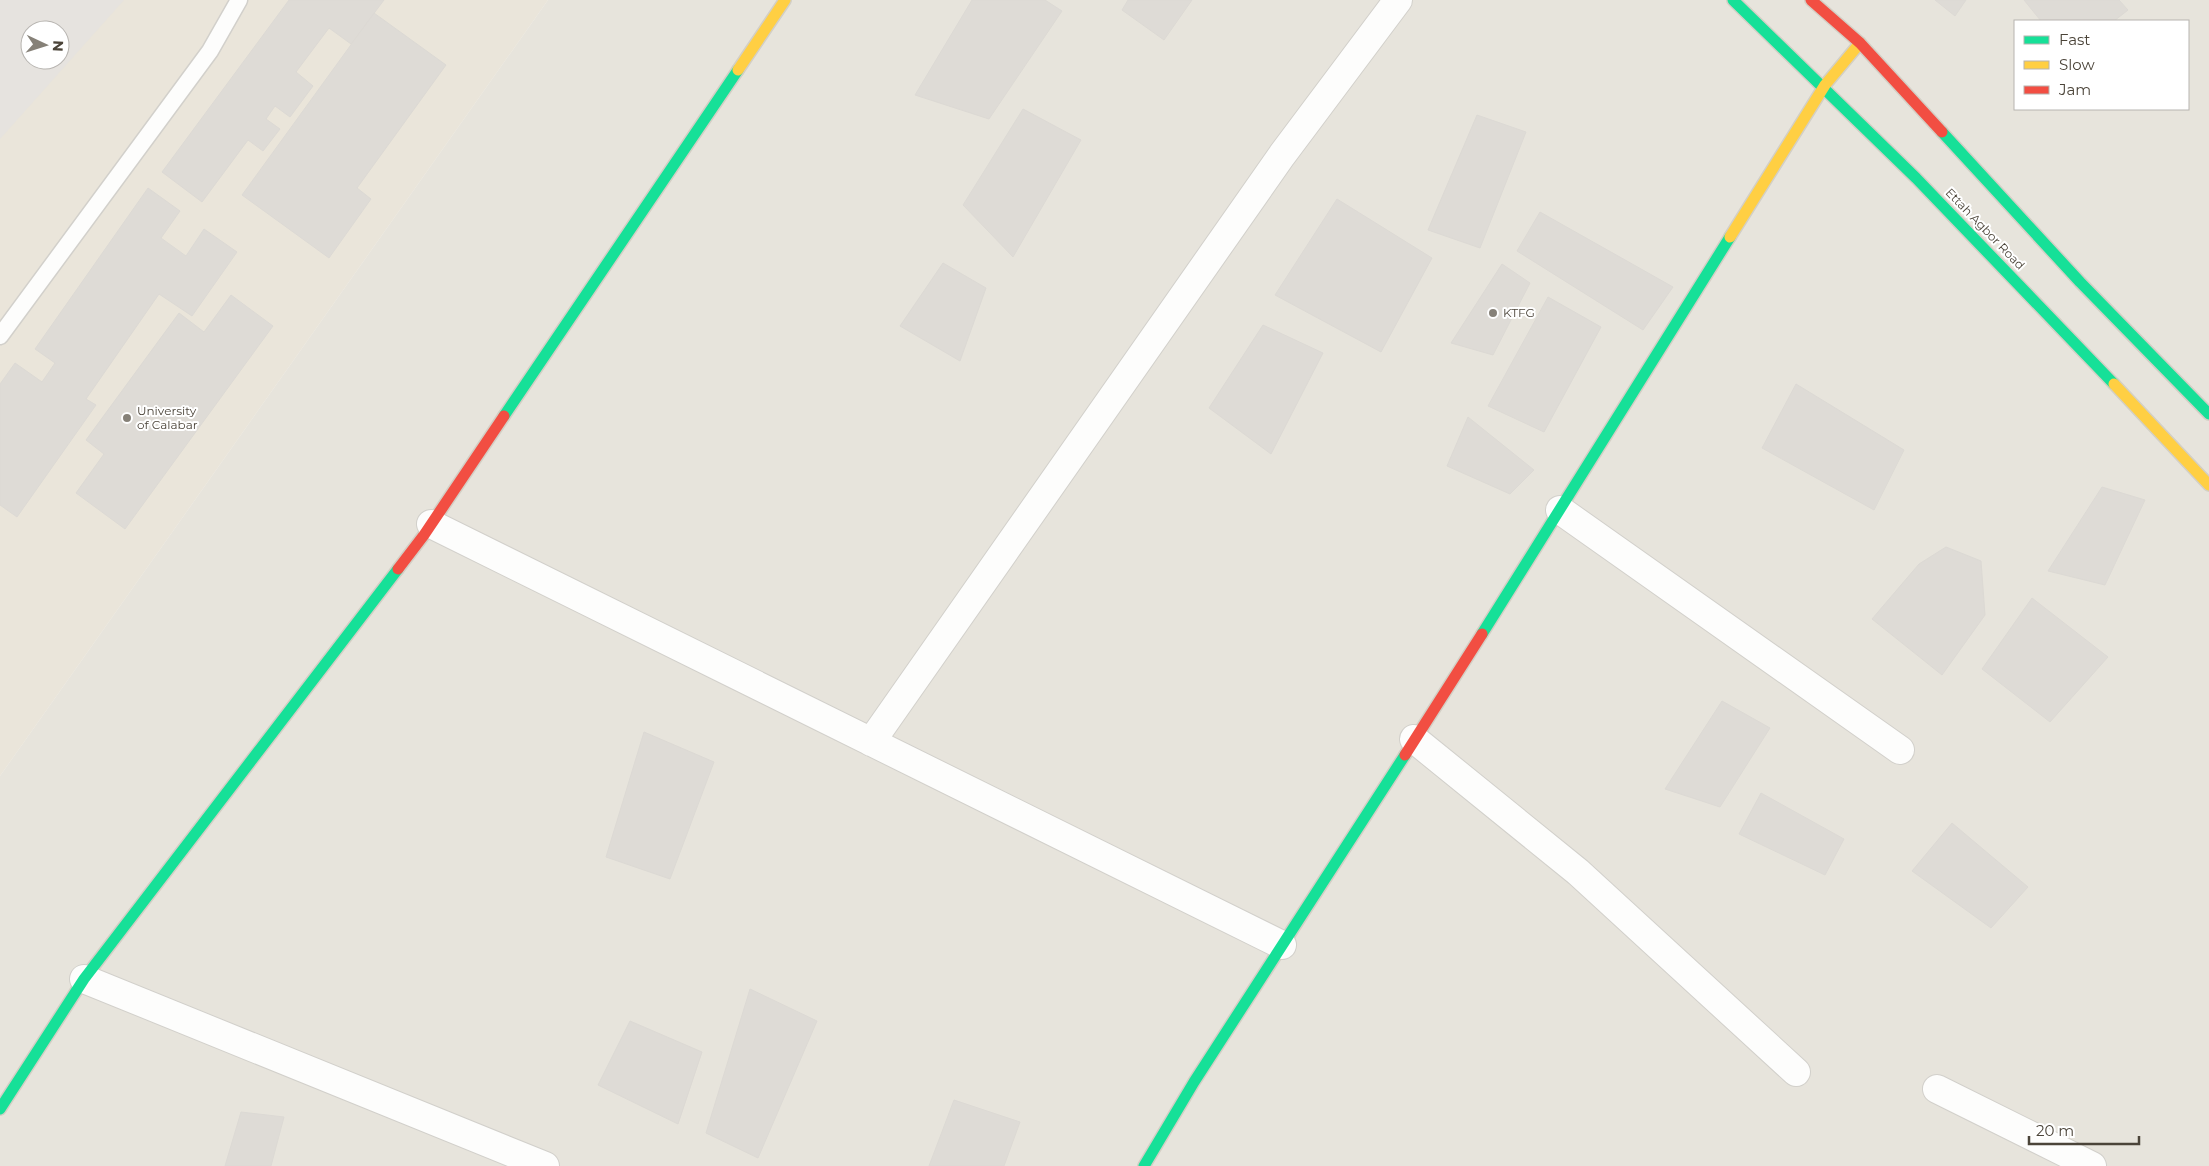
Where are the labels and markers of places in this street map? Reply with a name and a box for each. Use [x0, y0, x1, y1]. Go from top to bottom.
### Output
place label: KTFG [1503, 305, 1535, 320]
marker: KTFG [1487, 307, 1499, 319]
place label: University of Calabar [137, 403, 198, 432]
marker: University of Calabar [121, 412, 133, 424]

